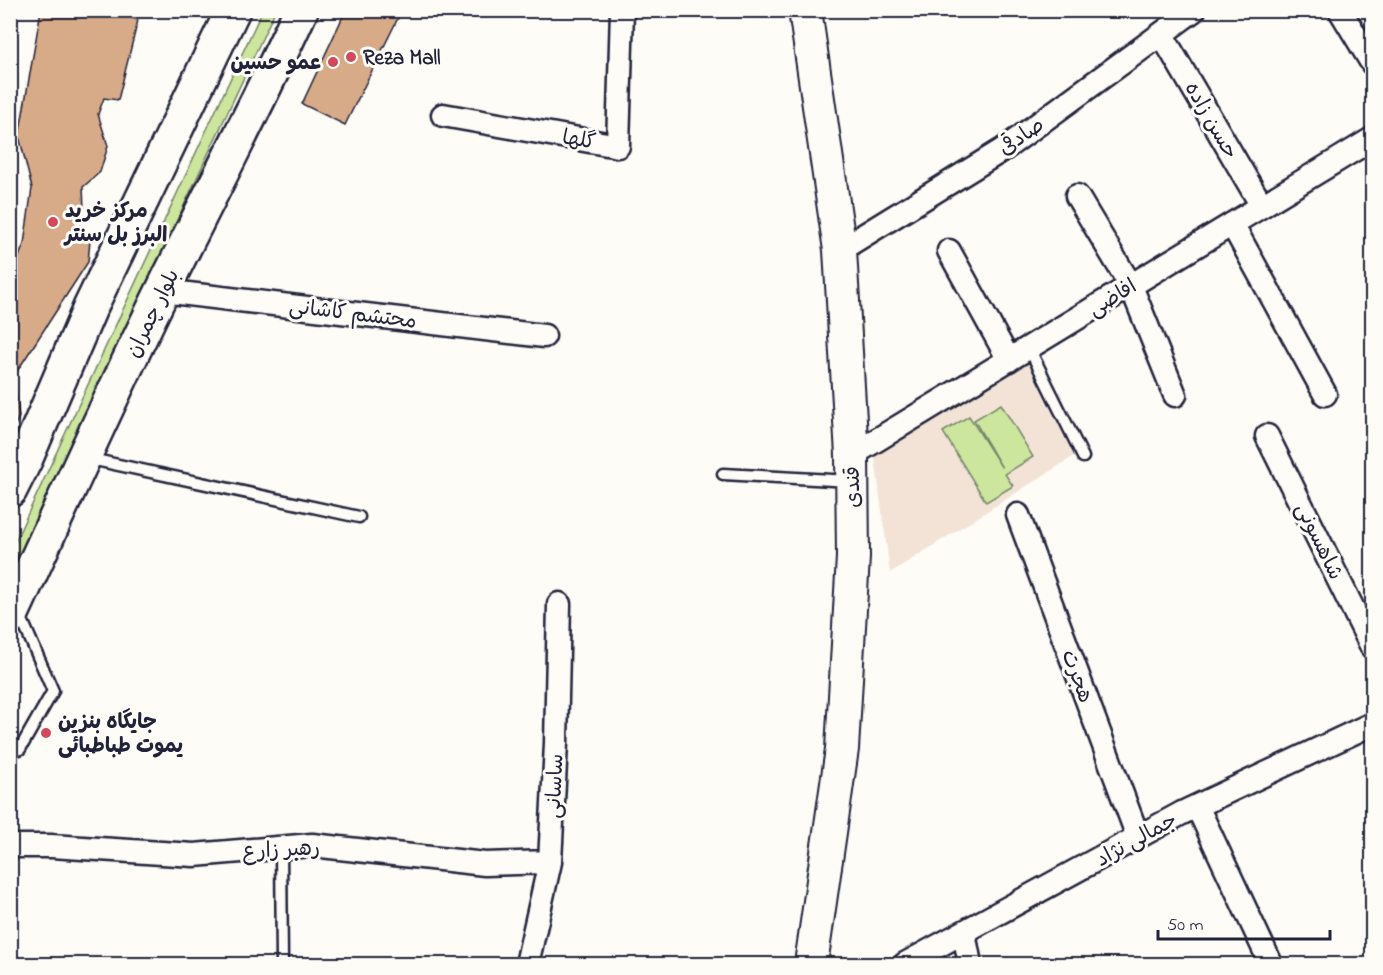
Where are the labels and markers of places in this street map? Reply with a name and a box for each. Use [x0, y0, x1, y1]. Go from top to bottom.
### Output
place label: Reza Mall [363, 44, 441, 74]
place label: عمو حسین [231, 49, 321, 79]
marker: Reza Mall [344, 50, 358, 64]
marker: عمو حسین [326, 55, 340, 69]
place label: مرکز خرید البرز بل سنتر [63, 197, 167, 251]
marker: مرکز خرید البرز بل سنتر [46, 215, 60, 229]
place label: جایگاه بنزین یموت طباطبائی [58, 708, 183, 762]
marker: جایگاه بنزین یموت طباطبائی [39, 726, 53, 740]

